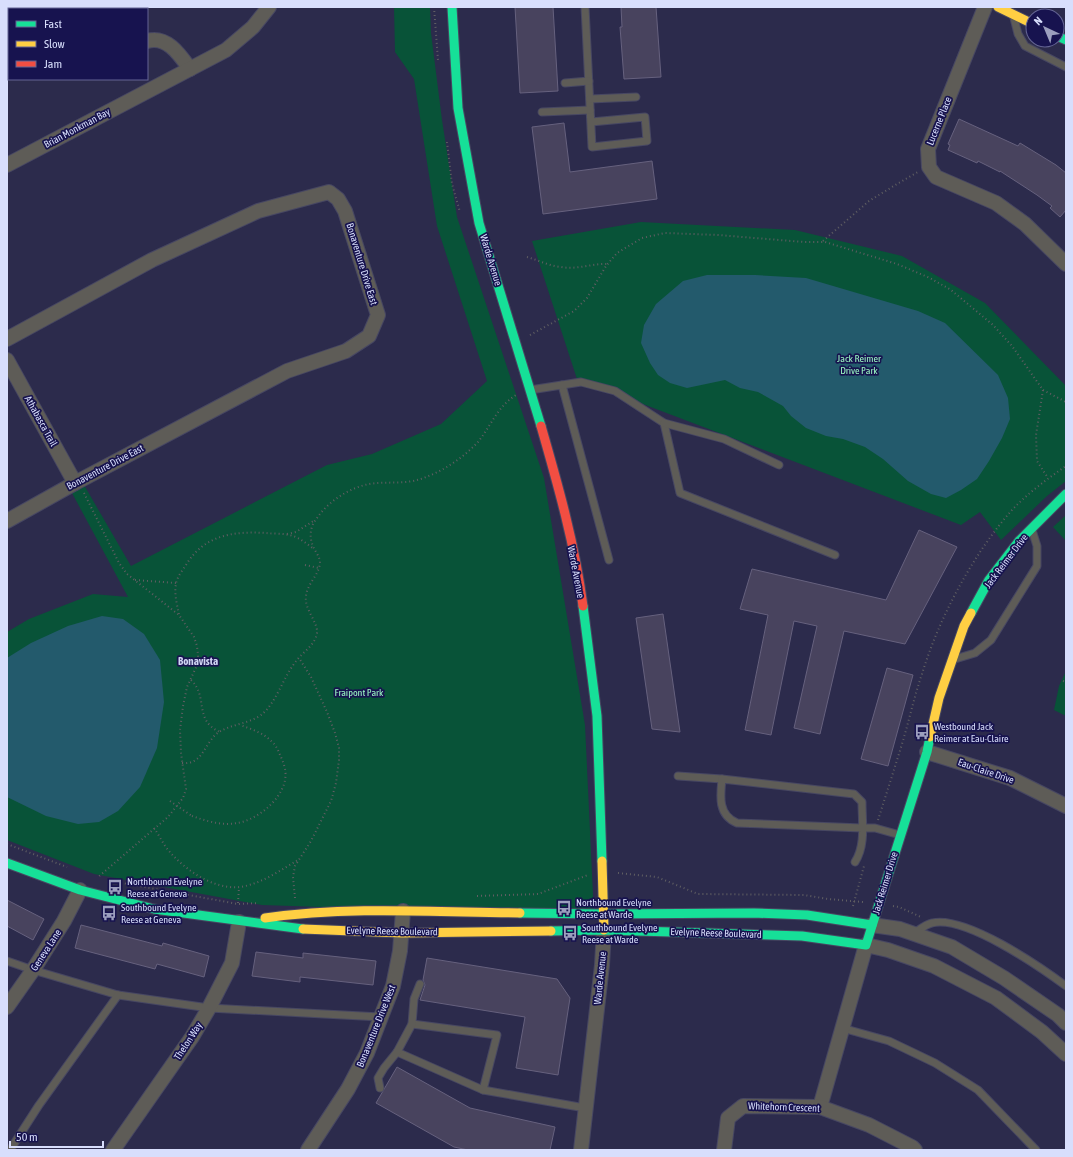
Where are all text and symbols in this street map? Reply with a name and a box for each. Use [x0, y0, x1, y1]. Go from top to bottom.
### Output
legend [8, 8, 148, 80]
north arrow [1025, 8, 1065, 48]
text: N [1032, 14, 1045, 27]
text: Fast [44, 17, 62, 31]
text: Slow [44, 37, 65, 51]
text: Jam [44, 57, 62, 71]
street label: Lucerne Place [924, 95, 954, 147]
street label: Brian Monkman Bay [42, 106, 112, 150]
street label: Bonaventure Drive East [344, 222, 380, 306]
street label: Warde Avenue [478, 233, 504, 287]
park label: Jack Reimer Drive Park [837, 353, 882, 376]
street label: Athabasca Trail [23, 394, 60, 448]
street label: Bonaventure Drive East [65, 442, 145, 492]
street label: Jack Reimer Drive [982, 532, 1030, 590]
street label: Warde Avenue [566, 545, 587, 599]
district label: Bonavista [178, 655, 218, 667]
park label: Fraipont Park [335, 687, 384, 698]
place label: Westbound Jack Reimer at Eau-Claire [934, 721, 1009, 744]
bus stop icon: Westbound Jack Reimer at Eau-Claire [913, 723, 931, 741]
street label: Eau-Claire Drive [956, 756, 1016, 786]
street label: Jack Reimer Drive [870, 850, 900, 916]
place label: Northbound Evelyne Reese at Geneva [127, 876, 203, 899]
bus stop icon: Northbound Evelyne Reese at Geneva [106, 878, 124, 896]
place label: Northbound Evelyne Reese at Warde [576, 897, 652, 920]
bus stop icon: Northbound Evelyne Reese at Warde [555, 899, 573, 917]
place label: Southbound Evelyne Reese at Geneva [121, 902, 197, 925]
bus stop icon: Southbound Evelyne Reese at Geneva [100, 904, 118, 922]
place label: Southbound Evelyne Reese at Warde [582, 922, 658, 945]
bus stop icon: Southbound Evelyne Reese at Warde [561, 924, 579, 942]
street label: Evelyne Reese Boulevard [346, 925, 438, 937]
street label: Evelyne Reese Boulevard [670, 926, 762, 940]
street label: Geneva Lane [29, 927, 64, 973]
street label: Warde Avenue [592, 951, 608, 1005]
street label: Bonaventure Drive West [354, 983, 398, 1069]
street label: Thelon Way [172, 1020, 204, 1062]
street label: Whitehorn Crescent [748, 1100, 820, 1114]
scale bar [10, 1123, 103, 1149]
text: 50 m [16, 1130, 38, 1144]

